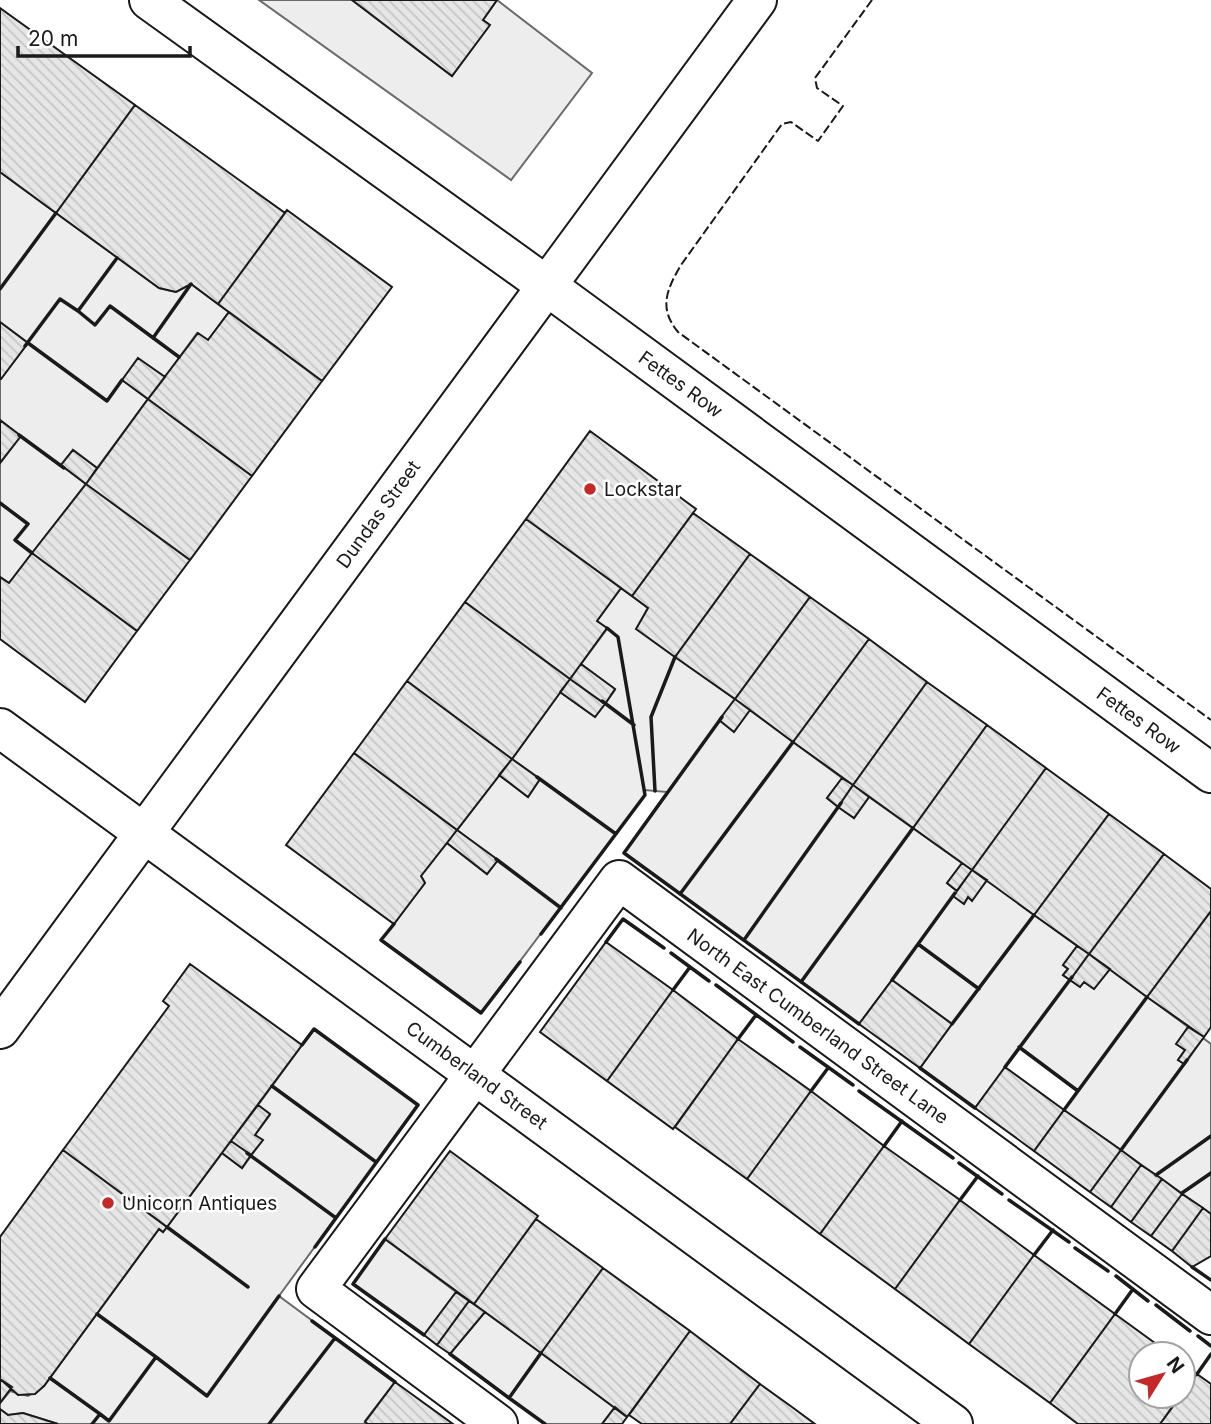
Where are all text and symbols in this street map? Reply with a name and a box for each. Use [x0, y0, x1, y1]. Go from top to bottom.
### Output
scale bar [18, 14, 189, 58]
text: 20 m [28, 26, 78, 51]
street label: Fettes Row [634, 346, 727, 423]
street label: Dundas Street [332, 456, 425, 573]
place label: Lockstar [604, 478, 682, 501]
marker: Lockstar [582, 481, 598, 497]
street label: Fettes Row [1092, 682, 1185, 759]
street label: North East Cumberland Street Lane [682, 924, 953, 1129]
street label: Cumberland Street [402, 1016, 552, 1134]
place label: Unicorn Antiques [122, 1192, 277, 1215]
marker: Unicorn Antiques [100, 1195, 116, 1211]
north arrow [1127, 1340, 1197, 1410]
text: N [1162, 1352, 1189, 1378]

